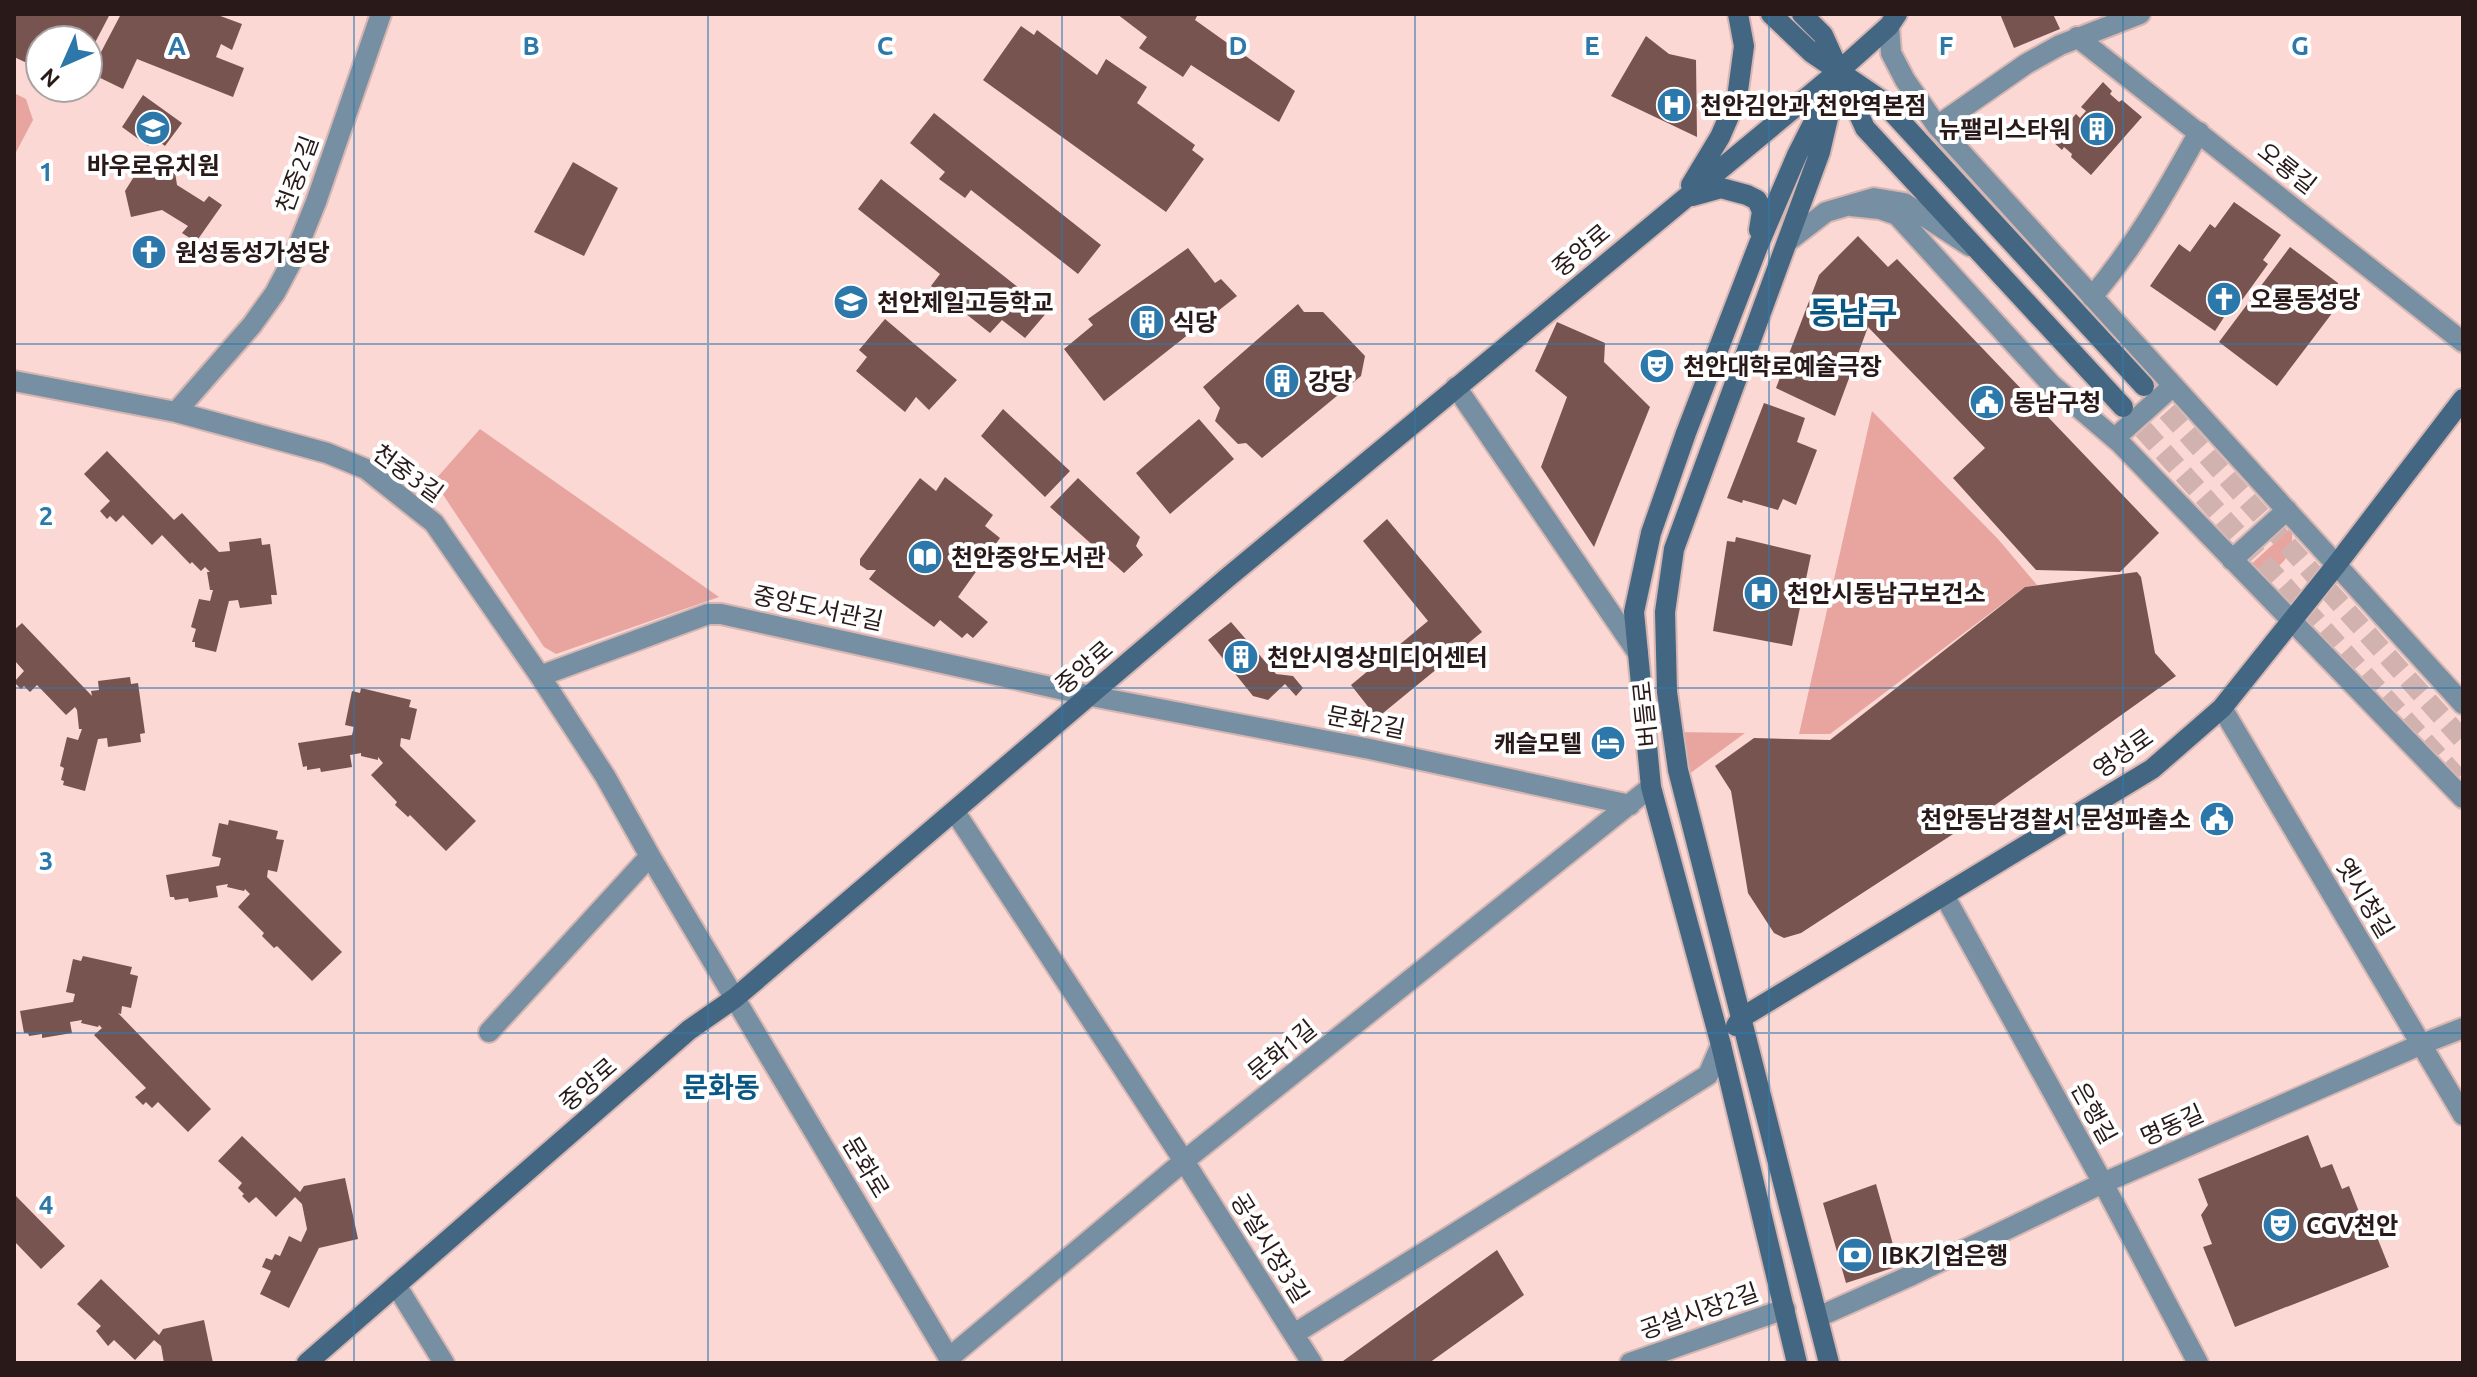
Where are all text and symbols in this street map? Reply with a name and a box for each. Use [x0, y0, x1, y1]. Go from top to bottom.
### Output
north arrow [24, 24, 104, 104]
text: A [168, 31, 187, 60]
text: B [522, 31, 540, 60]
text: C [877, 31, 894, 60]
text: D [1229, 31, 1247, 60]
text: E [1584, 31, 1600, 60]
text: F [1939, 31, 1953, 60]
text: G [2291, 31, 2309, 60]
text: N [35, 64, 64, 93]
hospital icon: 천안김안과 천안역본점 [1655, 86, 1693, 124]
place label: 천안김안과 천안역본점 [1700, 92, 1927, 119]
school or university icon: 바우로유치원 [134, 109, 172, 147]
building icon: 뉴팰리스타워 [2078, 110, 2116, 148]
place label: 뉴팰리스타워 [1939, 116, 2071, 143]
street label: 천중2길 [271, 132, 323, 216]
street label: 오룡길 [2253, 137, 2321, 199]
place label: 바우로유치원 [87, 152, 219, 179]
text: 1 [39, 157, 53, 186]
street label: 중앙로 [1547, 218, 1615, 282]
church icon: 원성동성가성당 [130, 233, 168, 271]
place label: 원성동성가성당 [175, 239, 330, 266]
church icon: 오룡동성당 [2205, 280, 2243, 318]
school or university icon: 천안제일고등학교 [832, 283, 870, 321]
place label: 오룡동성당 [2250, 286, 2360, 313]
place label: 천안제일고등학교 [877, 289, 1054, 316]
district label: 동남구 [1809, 294, 1897, 330]
building icon: 식당 [1128, 303, 1166, 341]
place label: 식당 [1173, 309, 1217, 336]
theatre icon: 천안대학로예술극장 [1638, 347, 1676, 385]
place label: 천안대학로예술극장 [1683, 353, 1882, 380]
building icon: 강당 [1263, 362, 1301, 400]
place label: 강당 [1308, 368, 1352, 395]
public building icon: 동남구청 [1968, 383, 2006, 421]
place label: 동남구청 [2013, 389, 2101, 416]
street label: 천중3길 [368, 439, 448, 507]
text: 2 [39, 501, 53, 530]
library icon: 천안중앙도서관 [906, 538, 944, 576]
place label: 천안중앙도서관 [951, 544, 1106, 571]
hospital icon: 천안시동남구보건소 [1742, 574, 1780, 612]
place label: 천안시동남구보건소 [1787, 580, 1986, 607]
street label: 중앙도서관길 [750, 581, 886, 635]
street label: 중앙로 [1050, 635, 1118, 699]
building icon: 천안시영상미디어센터 [1222, 638, 1260, 676]
place label: 천안시영상미디어센터 [1267, 644, 1488, 671]
street label: 버들로 [1628, 680, 1662, 748]
street label: 문화2길 [1324, 701, 1408, 743]
street label: 영성로 [2088, 723, 2158, 783]
hotel icon: 캐슬모텔 [1589, 724, 1627, 762]
place label: 캐슬모텔 [1494, 730, 1582, 757]
public building icon: 천안동남경찰서 문성파출소 [2198, 800, 2236, 838]
place label: 천안동남경찰서 문성파출소 [1920, 806, 2191, 833]
text: 3 [39, 846, 53, 875]
street label: 옛시청길 [2331, 853, 2399, 943]
street label: 문화1길 [1243, 1014, 1321, 1086]
street label: 중앙로 [554, 1052, 622, 1116]
district label: 문화동 [682, 1071, 760, 1102]
street label: 은행길 [2066, 1077, 2122, 1149]
street label: 명동길 [2136, 1099, 2208, 1151]
street label: 문화로 [837, 1132, 895, 1202]
street label: 공설시장3길 [1226, 1188, 1314, 1308]
text: 4 [39, 1190, 53, 1219]
theatre icon: CGV천안 [2261, 1206, 2299, 1244]
place label: CGV천안 [2306, 1212, 2398, 1239]
bank icon: IBK기업은행 [1836, 1236, 1874, 1274]
place label: IBK기업은행 [1881, 1242, 2008, 1269]
street label: 공설시장2길 [1636, 1278, 1762, 1344]

